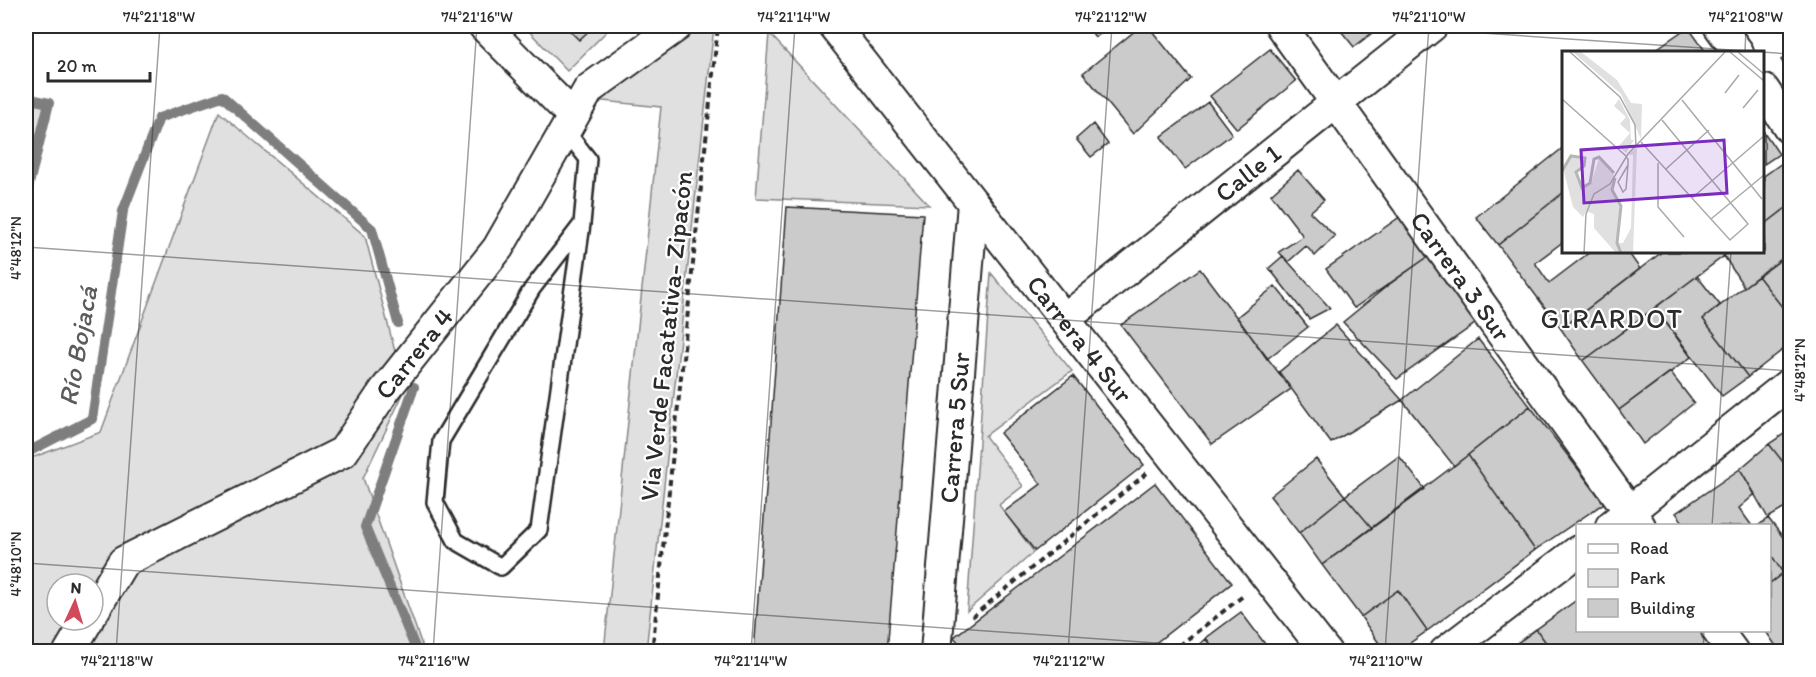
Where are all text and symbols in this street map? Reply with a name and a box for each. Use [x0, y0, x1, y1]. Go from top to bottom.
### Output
text: 74°21'18"W [123, 8, 195, 26]
text: 74°21'16"W [441, 8, 513, 26]
text: 74°21'14"W [758, 8, 831, 26]
text: 74°21'12"W [1075, 8, 1147, 26]
text: 74°21'10"W [1392, 8, 1466, 26]
text: 74°21'08"W [1709, 8, 1783, 26]
scale bar [48, 45, 150, 83]
inset map [1562, 51, 1765, 254]
text: 20 m [57, 55, 97, 77]
street label: Calle 1 [1208, 137, 1287, 209]
street label: Via Verde Facatativa- Zipacón [633, 169, 699, 503]
street label: Carrera 3 Sur [1403, 205, 1518, 348]
text: 4°48'12"N [7, 216, 25, 280]
street label: Carrera 4 Sur [1020, 269, 1140, 410]
water label: Río Bojacá [51, 283, 104, 408]
street label: Carrera 4 [368, 301, 461, 406]
district label: GIRARDOT [1541, 302, 1683, 335]
text: 4°48'12"N [1791, 338, 1809, 402]
street label: Carrera 5 Sur [932, 350, 977, 504]
legend [1576, 524, 1771, 632]
text: 4°48'10"N [7, 531, 25, 597]
text: Road [1630, 537, 1669, 559]
text: Park [1630, 567, 1665, 589]
north arrow [45, 572, 105, 632]
text: N [70, 578, 82, 597]
text: Building [1630, 597, 1696, 619]
text: 74°21'18"W [81, 652, 153, 670]
text: 74°21'16"W [398, 652, 470, 670]
text: 74°21'14"W [715, 652, 788, 670]
text: 74°21'12"W [1033, 652, 1105, 670]
text: 74°21'10"W [1349, 652, 1423, 670]

